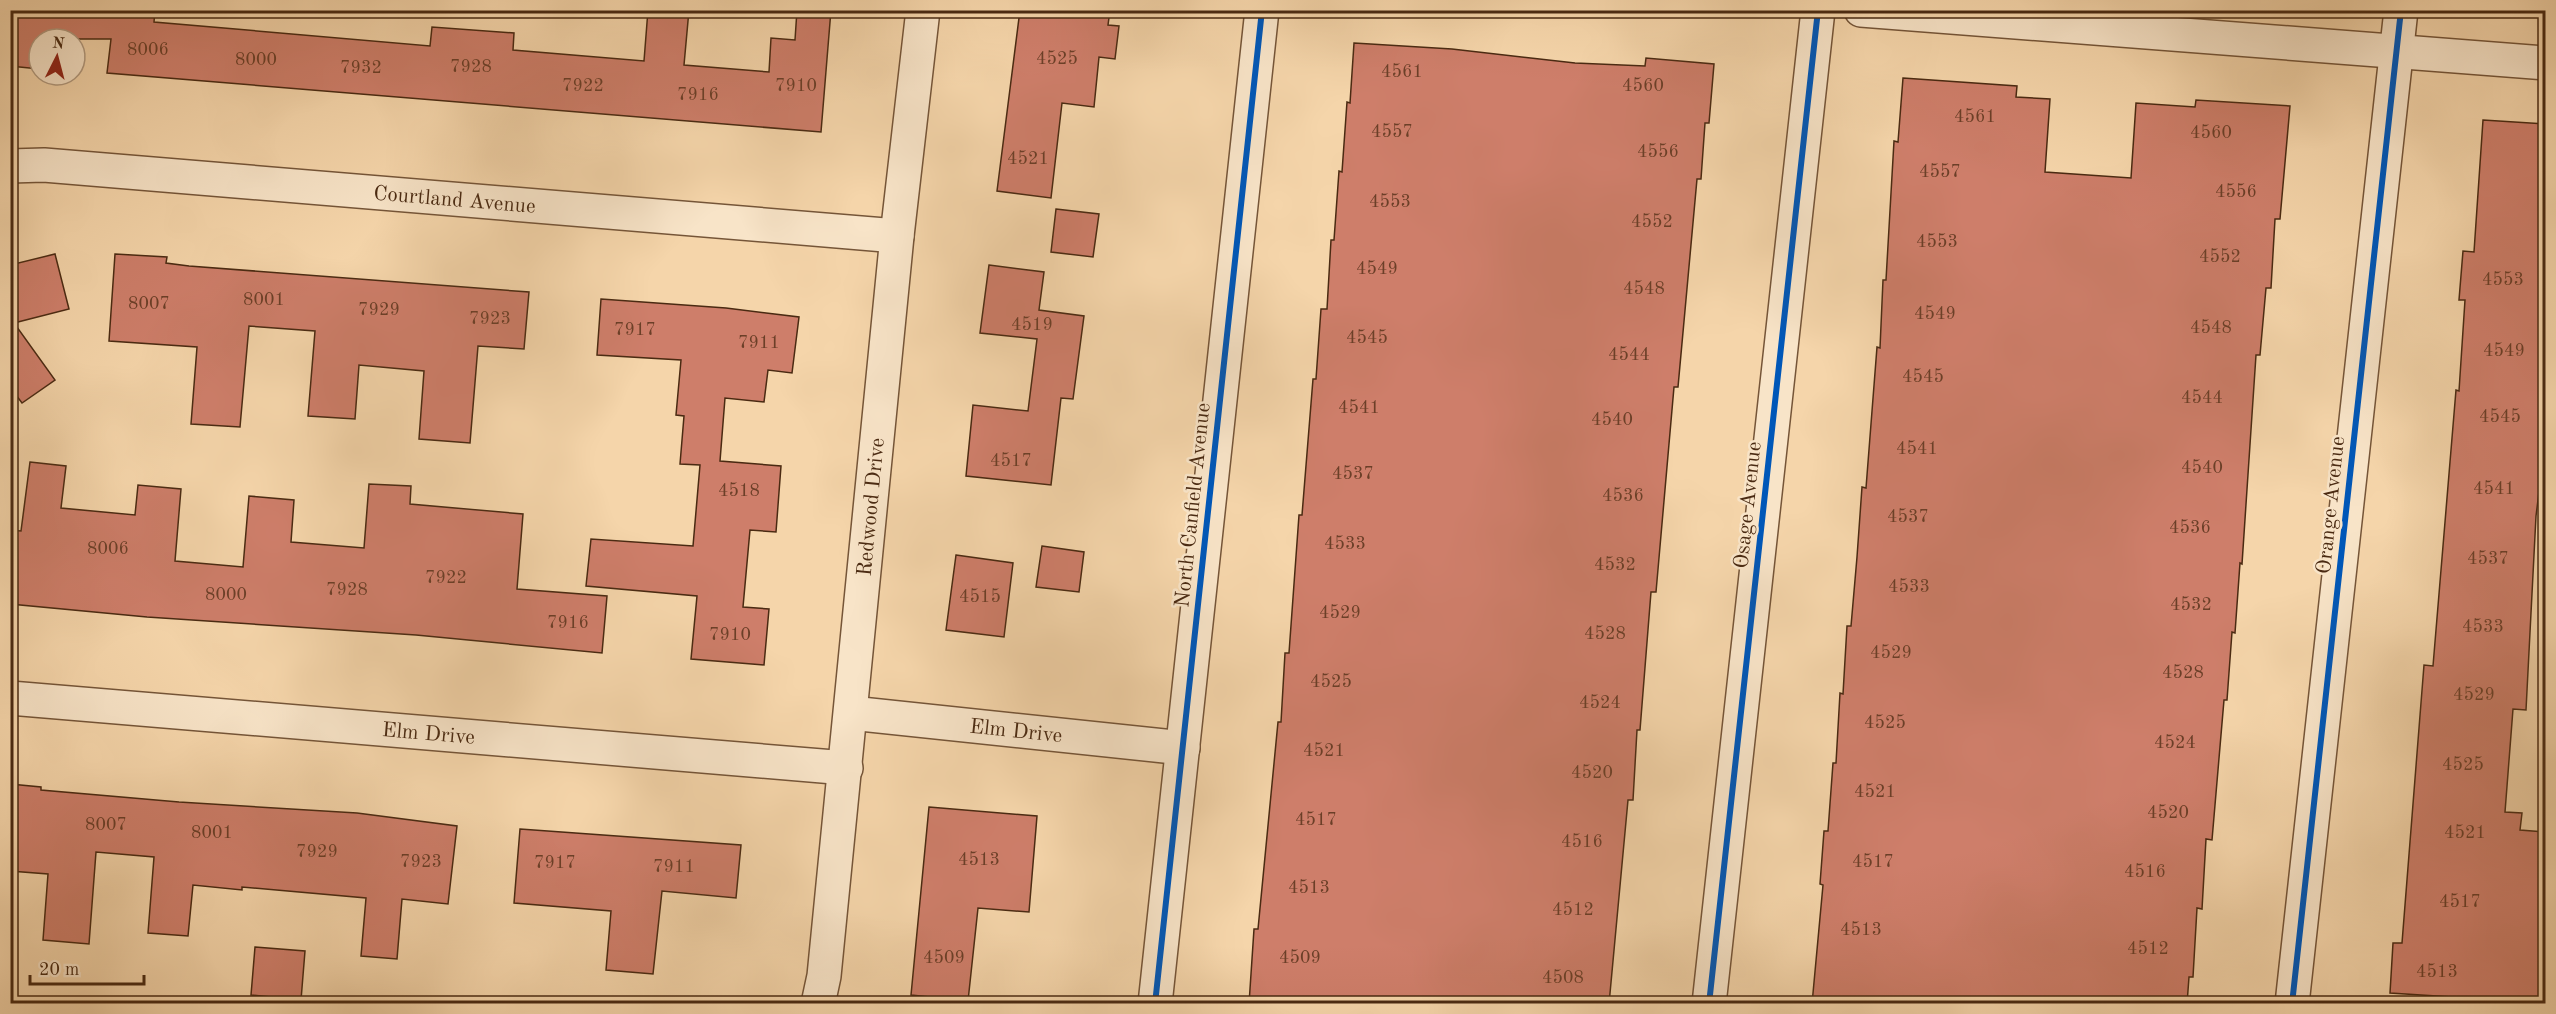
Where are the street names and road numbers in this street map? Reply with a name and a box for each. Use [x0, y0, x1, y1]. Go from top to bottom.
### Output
street label: Courtland Avenue [373, 183, 536, 218]
street label: North Canfield Avenue [1172, 402, 1215, 609]
street label: Orange Avenue [2314, 435, 2349, 575]
street label: Redwood Drive [854, 437, 889, 577]
street label: Osage Avenue [1731, 441, 1766, 570]
street label: Elm Drive [968, 717, 1063, 747]
street label: Elm Drive [381, 720, 476, 749]

